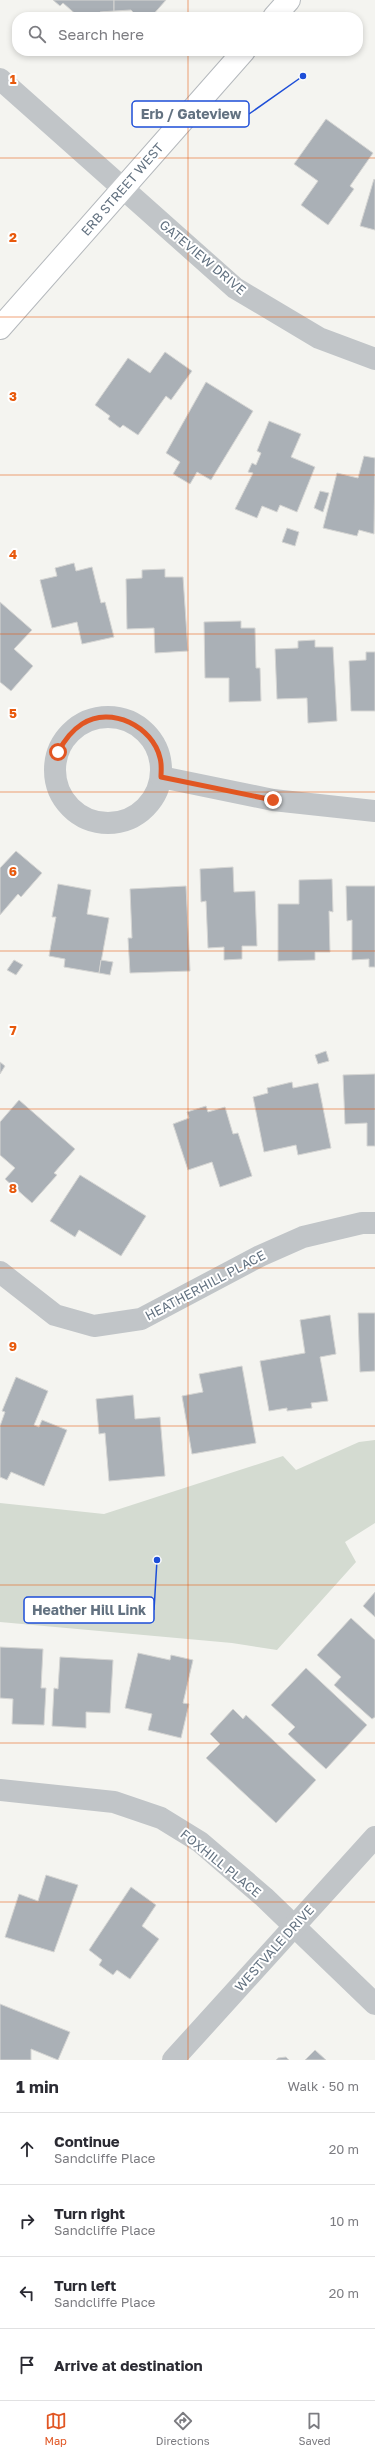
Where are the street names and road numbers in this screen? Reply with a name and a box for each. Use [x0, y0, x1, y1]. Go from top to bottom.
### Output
street label: ERB STREET WEST [77, 139, 167, 239]
street label: GATEVIEW DRIVE [157, 216, 249, 298]
street label: HEATHERHILL PLACE [142, 1247, 268, 1323]
street label: FOXHILL PLACE [177, 1826, 265, 1900]
street label: WESTVALE DRIVE [231, 1902, 317, 1994]

